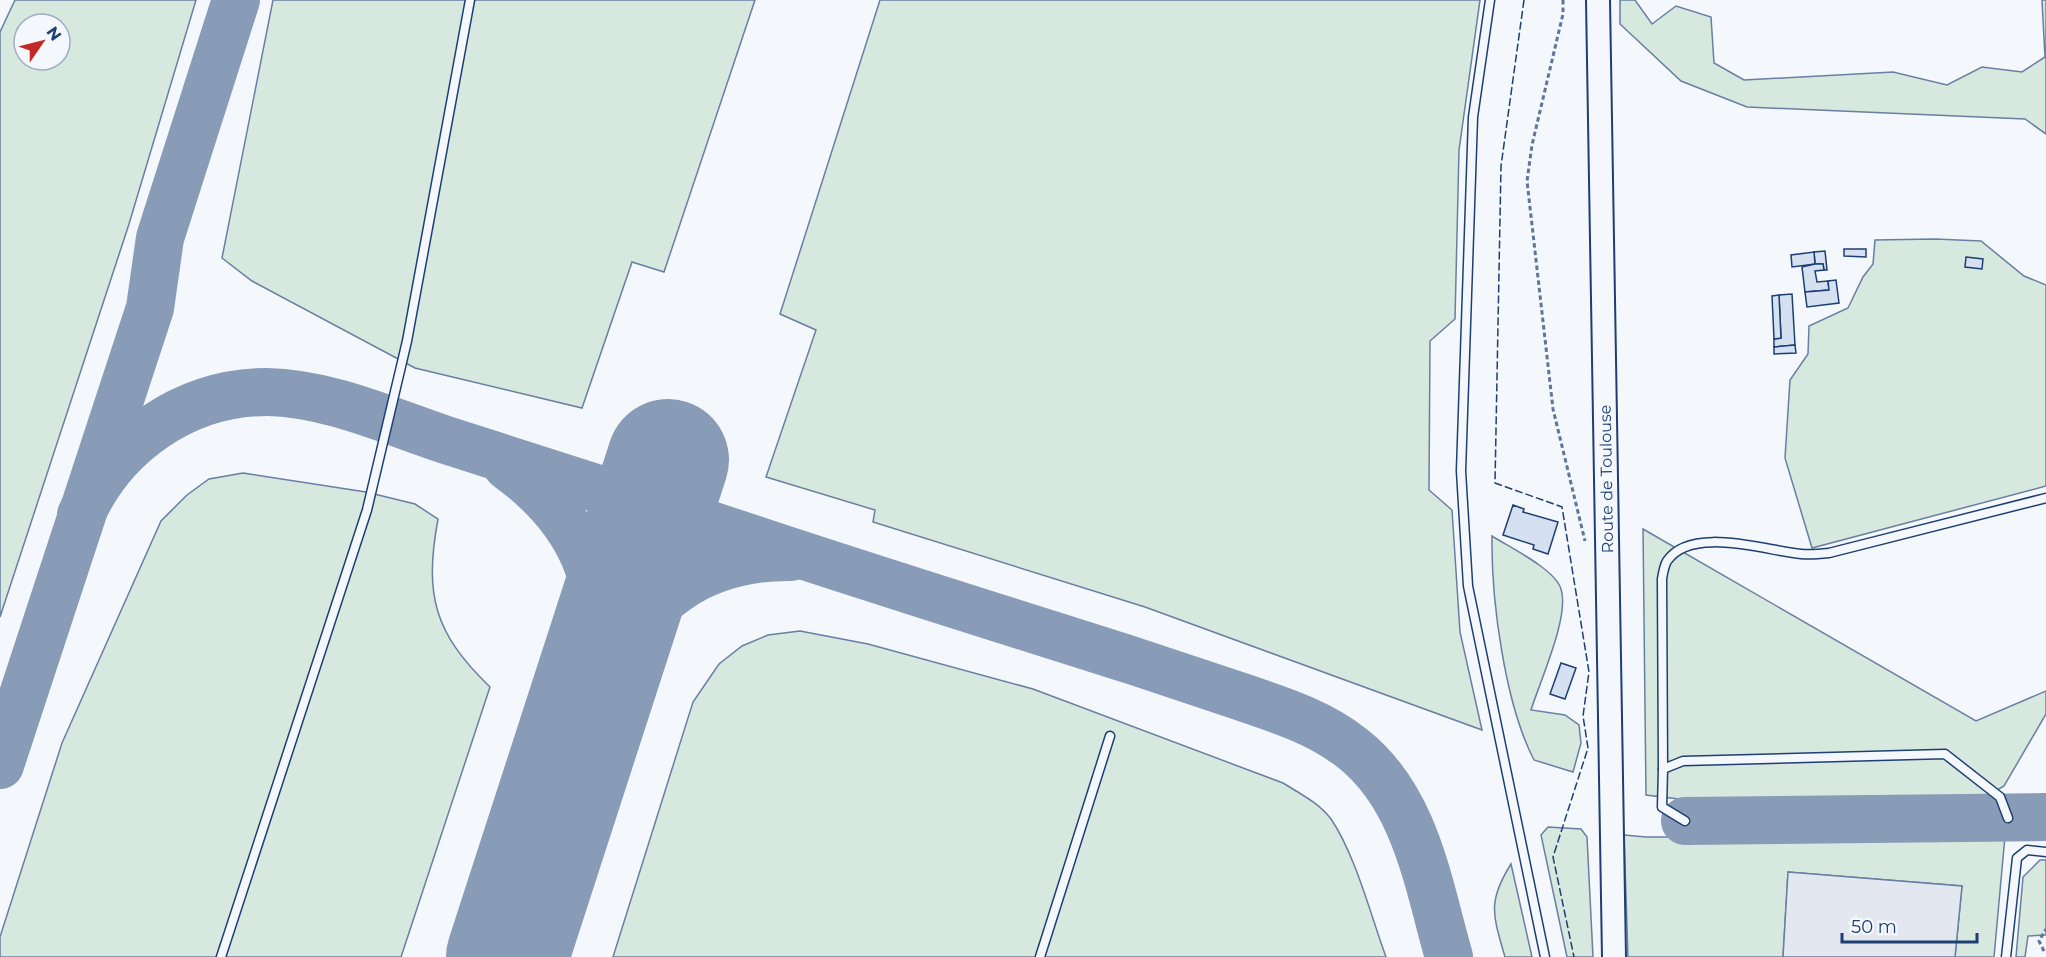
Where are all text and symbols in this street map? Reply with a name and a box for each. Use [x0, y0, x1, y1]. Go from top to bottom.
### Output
north arrow [12, 12, 72, 72]
text: N [42, 23, 65, 44]
street label: Route de Toulouse [1596, 404, 1617, 554]
scale bar [1842, 906, 1977, 944]
text: 50 m [1851, 916, 1897, 938]

